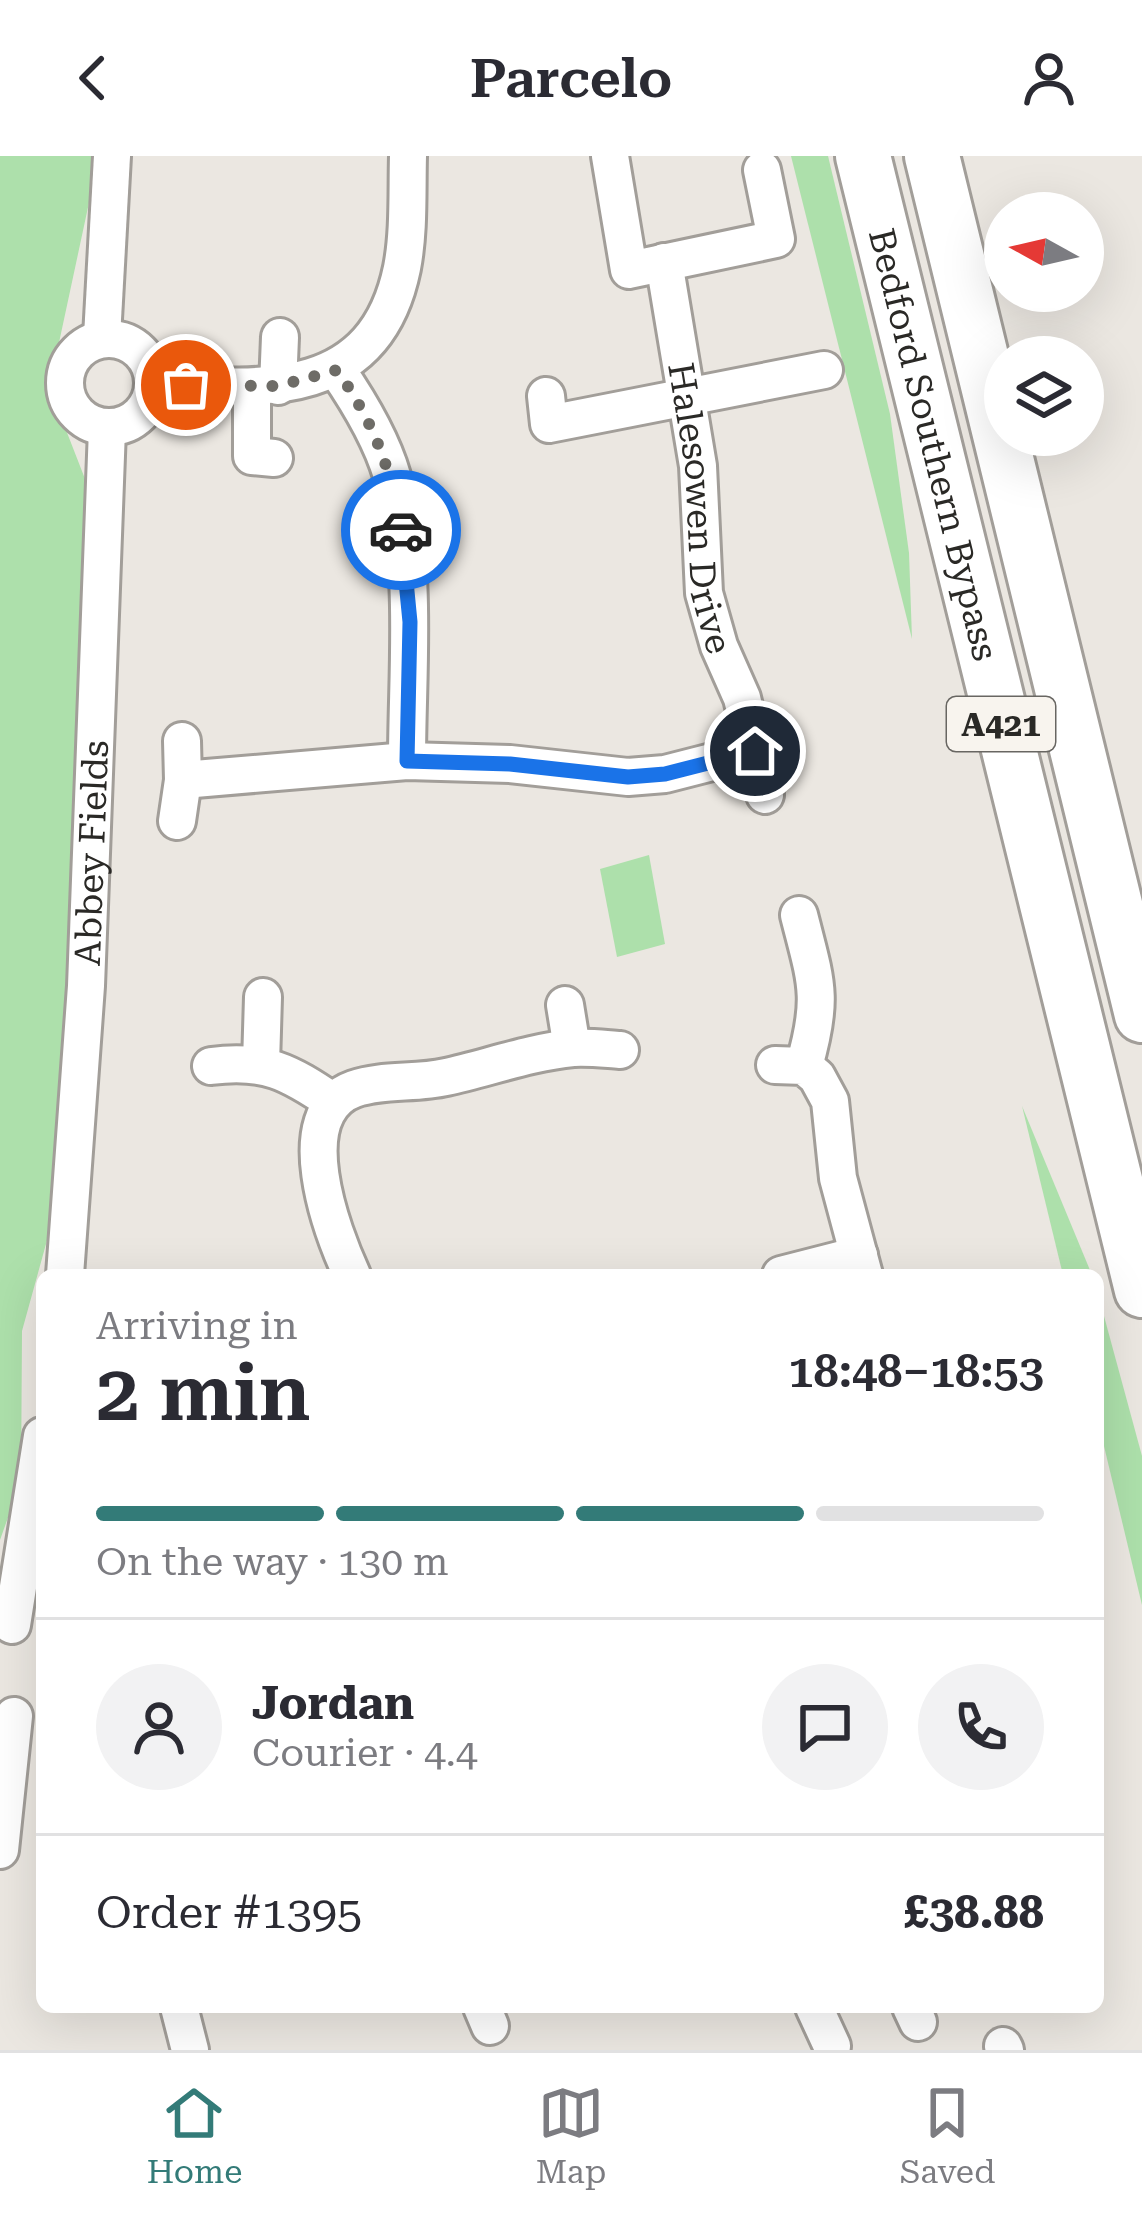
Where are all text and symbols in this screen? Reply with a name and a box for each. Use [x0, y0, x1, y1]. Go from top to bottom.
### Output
icon: back [60, 45, 126, 111]
icon: person [1016, 45, 1082, 111]
text: Parcelo [470, 47, 672, 110]
north arrow [984, 192, 1104, 312]
map controls [984, 192, 1104, 456]
street label: Bedford Southern Bypass [860, 224, 1006, 665]
pin [135, 334, 237, 436]
button: layers [984, 336, 1104, 456]
icon: bag [153, 352, 219, 418]
street label: Halesowen Drive [659, 360, 740, 658]
courier [341, 470, 461, 590]
icon: car [368, 497, 434, 563]
road number: A421 [947, 697, 1055, 751]
pin [704, 700, 806, 802]
icon: home [722, 718, 788, 784]
street label: Abbey Fields [67, 739, 117, 967]
text: Arriving in [96, 1303, 298, 1349]
text: 18:48–18:53 [788, 1345, 1044, 1398]
text: 2 min [96, 1348, 311, 1439]
text: On the way · 130 m [96, 1539, 448, 1585]
button: person [96, 1664, 222, 1790]
button: chat [762, 1664, 888, 1790]
button: phone [918, 1664, 1044, 1790]
text: Jordan [252, 1677, 414, 1730]
text: Courier · 4.4 [252, 1730, 478, 1776]
text: Order #1395 [96, 1886, 362, 1939]
text: £38.88 [904, 1886, 1044, 1939]
tab: Home [147, 2080, 242, 2191]
tab: Map [536, 2080, 606, 2191]
tab: Saved [900, 2080, 995, 2191]

